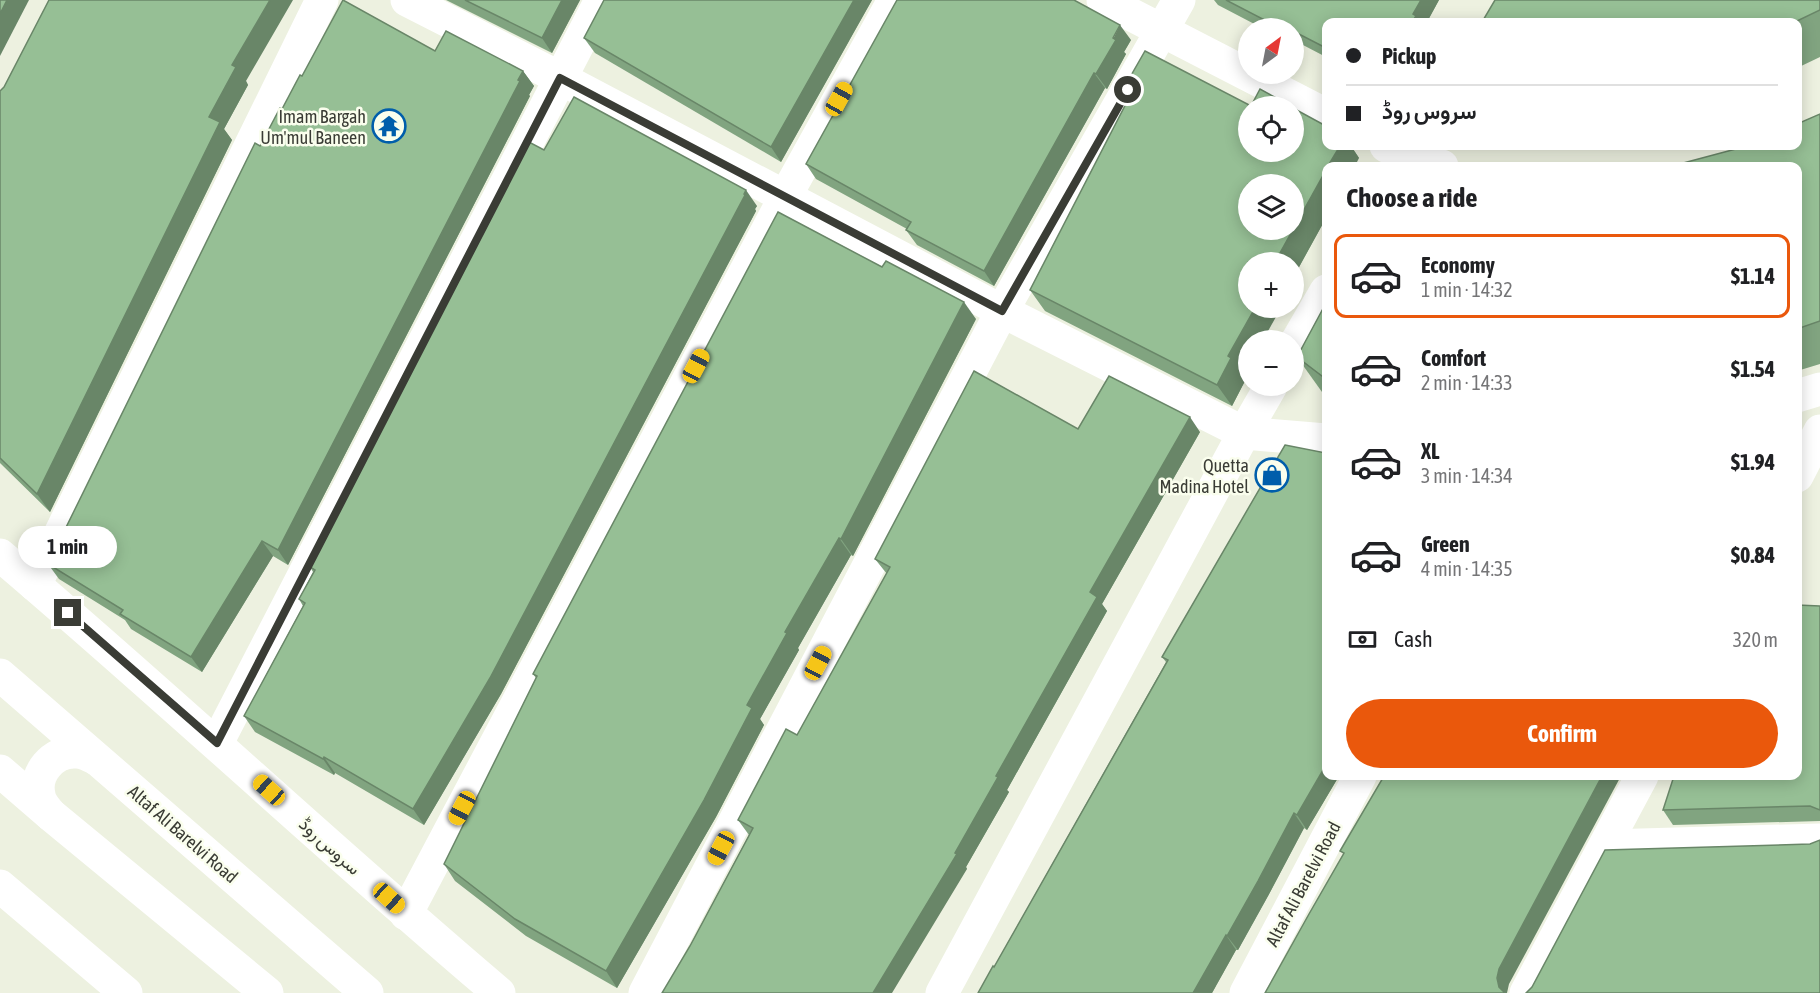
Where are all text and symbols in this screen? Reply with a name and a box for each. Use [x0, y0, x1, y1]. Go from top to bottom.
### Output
north arrow [1238, 18, 1304, 84]
map controls [1238, 18, 1304, 396]
text: Pickup [1382, 43, 1437, 69]
route start [1114, 76, 1141, 103]
car [822, 79, 856, 119]
button: locate [1238, 96, 1304, 162]
text: سروس روڈ [1382, 98, 1476, 124]
place label: Imam Bargah Um'mul Baneen [260, 106, 366, 148]
temple icon: Imam Bargah Um'mul Baneen [371, 108, 407, 144]
button: layers [1238, 174, 1304, 240]
text: Choose a ride [1346, 182, 1478, 213]
icon: car [1349, 249, 1403, 303]
button: + [1238, 252, 1304, 318]
text: Economy [1421, 252, 1495, 278]
text: $1.14 [1731, 263, 1775, 289]
text: 1 min · 14:32 [1421, 278, 1513, 301]
button: − [1238, 330, 1304, 396]
icon: car [1349, 342, 1403, 396]
text: Comfort [1421, 345, 1486, 371]
car [680, 346, 712, 386]
text: $1.54 [1731, 356, 1775, 382]
text: 2 min · 14:33 [1421, 371, 1513, 394]
icon: car [1349, 435, 1403, 489]
text: XL [1421, 438, 1439, 464]
text: $1.94 [1731, 449, 1775, 475]
place label: Quetta Madina Hotel [1159, 455, 1249, 497]
shop icon: Quetta Madina Hotel [1254, 457, 1290, 493]
text: 3 min · 14:34 [1421, 464, 1513, 487]
callout: 1 min [19, 526, 118, 568]
icon: car [1349, 528, 1403, 582]
text: Green [1421, 531, 1470, 557]
text: 1 min [47, 535, 88, 558]
text: $0.84 [1731, 542, 1775, 568]
text: 4 min · 14:35 [1421, 557, 1513, 580]
route end [54, 599, 81, 626]
icon: cash [1346, 623, 1379, 656]
text: Cash [1394, 626, 1433, 652]
text: 320 m [1733, 628, 1778, 651]
car [802, 643, 834, 683]
button: Confirm [1346, 699, 1778, 768]
car [250, 771, 288, 809]
street label: Altaf Ali Barelvi Road [124, 781, 242, 887]
car [446, 788, 478, 828]
street label: سروس روڈ [294, 813, 365, 880]
street label: Altaf Ali Barelvi Road [1261, 818, 1345, 950]
car [705, 828, 737, 868]
car [370, 879, 408, 917]

